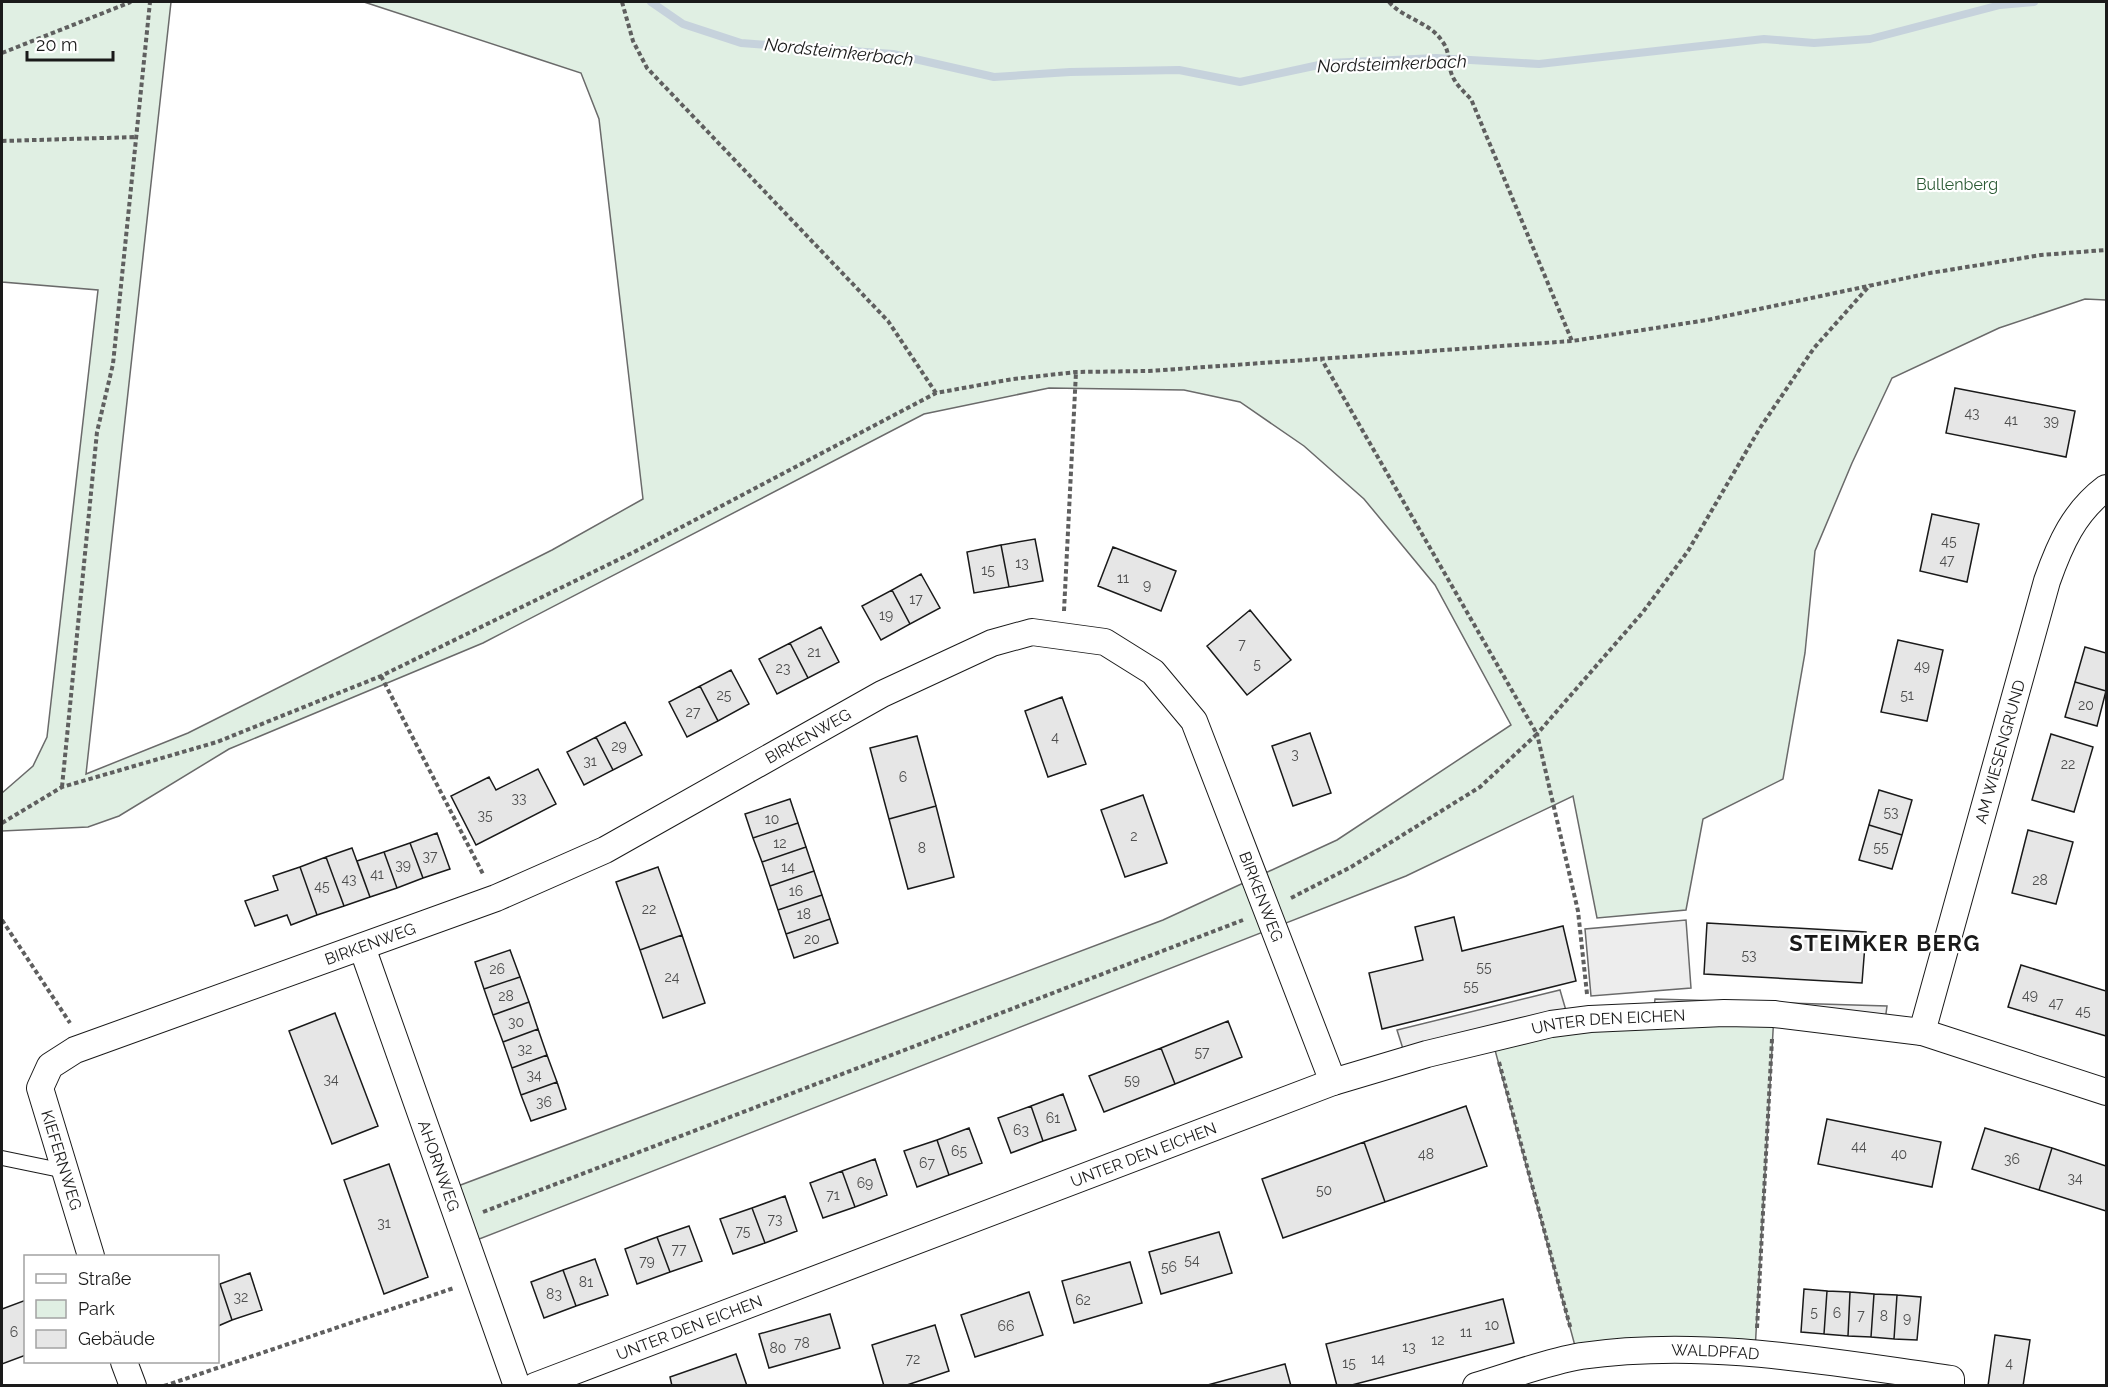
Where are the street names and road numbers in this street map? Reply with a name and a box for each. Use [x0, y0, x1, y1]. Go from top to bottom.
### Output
street label: AM WIESENGRUND [1971, 678, 2029, 826]
street label: BIRKENWEG [762, 705, 854, 768]
street label: BIRKENWEG [1235, 849, 1287, 945]
street label: BIRKENWEG [322, 919, 418, 969]
street label: UNTER DEN EICHEN [1529, 1006, 1686, 1038]
street label: KIEFERNWEG [37, 1108, 86, 1213]
street label: AHORNWEG [414, 1118, 464, 1214]
street label: UNTER DEN EICHEN [1068, 1118, 1219, 1191]
street label: UNTER DEN EICHEN [614, 1291, 765, 1364]
street label: WALDPFAD [1671, 1341, 1760, 1364]

